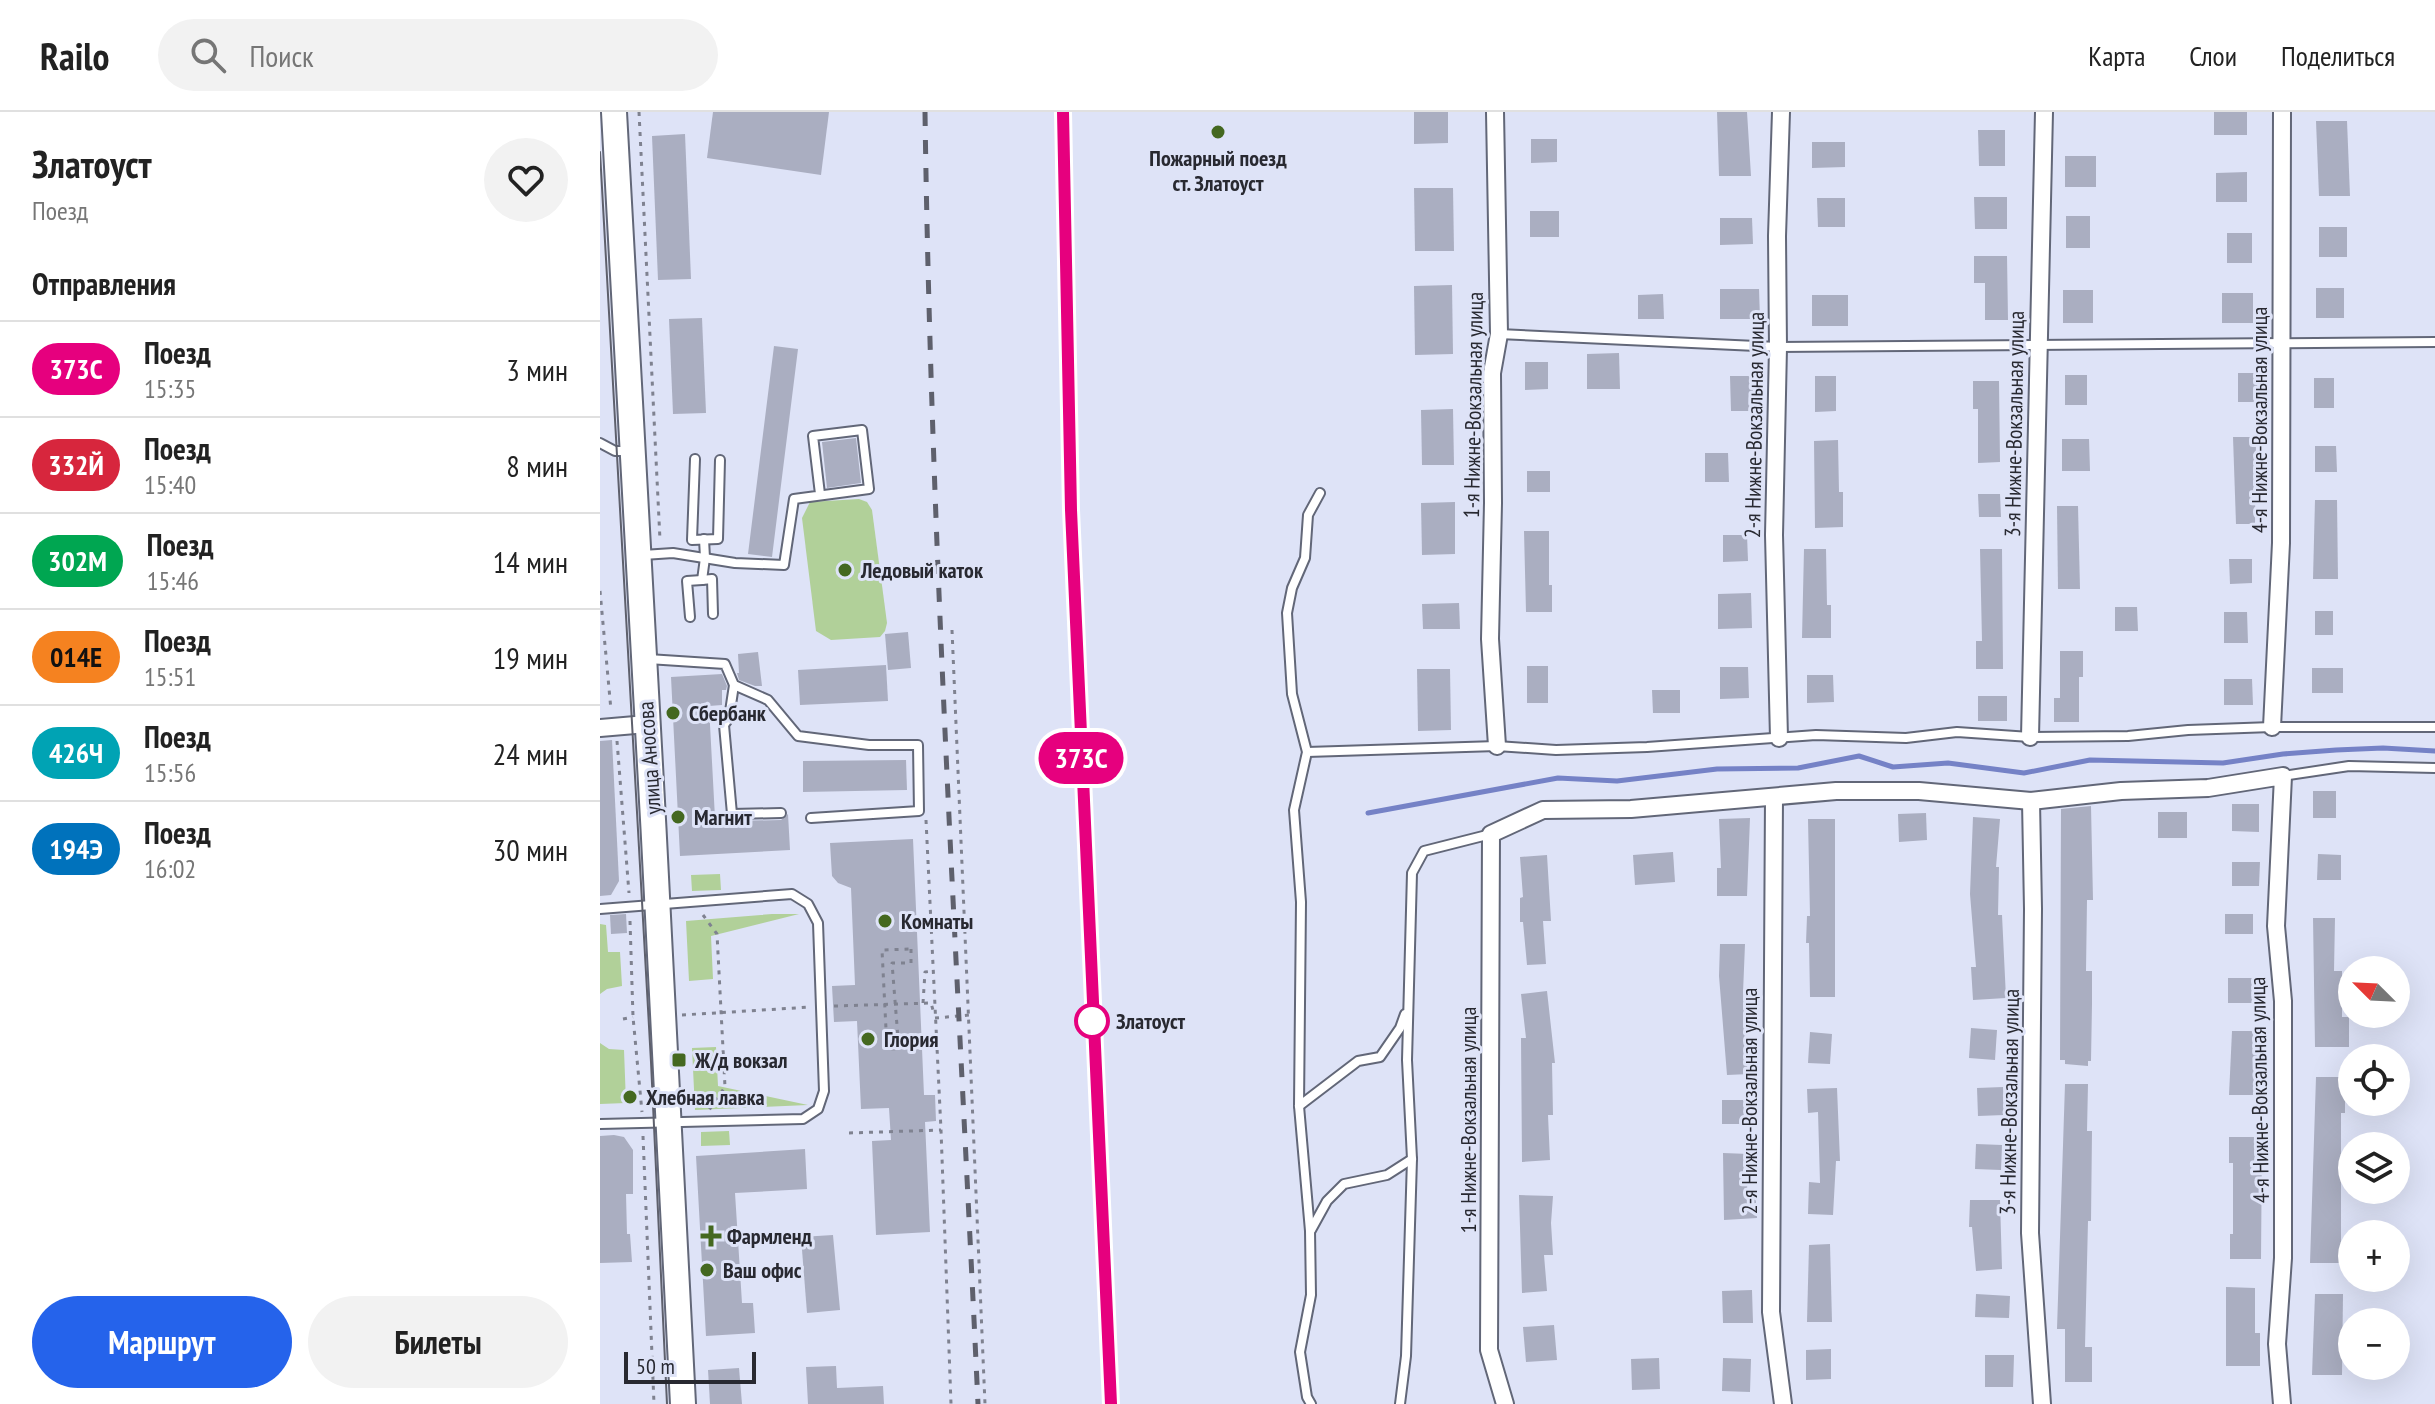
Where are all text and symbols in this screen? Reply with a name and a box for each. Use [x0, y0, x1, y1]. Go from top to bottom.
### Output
search box [158, 19, 718, 91]
text: Railo [40, 31, 110, 80]
icon: search [186, 33, 230, 77]
text: Поиск [250, 36, 314, 75]
text: Карта [2088, 37, 2145, 74]
text: Слои [2189, 37, 2237, 74]
text: Поделиться [2281, 37, 2395, 74]
marker: Пожарный поезд ст. Златоуст [1209, 123, 1227, 141]
button: heart [484, 138, 568, 222]
text: Златоуст [32, 139, 152, 188]
place label: Пожарный поезд ст. Златоуст [1149, 144, 1287, 197]
text: Поезд [32, 194, 88, 227]
text: Отправления [32, 264, 176, 303]
street label: 1-я Нижне-Вокзальная улица [1457, 292, 1489, 518]
street label: 4-я Нижне-Вокзальная улица [2245, 307, 2273, 533]
street label: 3-я Нижне-Вокзальная улица [1998, 311, 2030, 537]
street label: 2-я Нижне-Вокзальная улица [1738, 312, 1770, 538]
text: Поезд [144, 333, 211, 372]
text: 373C [50, 350, 102, 387]
text: 3 мин [506, 350, 568, 389]
text: 15:35 [144, 372, 196, 405]
text: Поезд [144, 429, 211, 468]
text: 332Й [48, 446, 104, 483]
text: 8 мин [506, 446, 568, 485]
text: 15:40 [144, 468, 196, 501]
text: Поезд [147, 525, 214, 564]
text: 302М [48, 542, 107, 579]
text: 14 мин [493, 542, 568, 581]
place label: Ледовый каток [860, 556, 984, 584]
marker: Ледовый каток [836, 561, 854, 579]
text: 15:46 [147, 564, 199, 597]
text: Поезд [144, 621, 211, 660]
text: 014Е [50, 638, 102, 675]
text: 19 мин [493, 638, 568, 677]
text: 15:51 [144, 660, 196, 693]
place label: Сбербанк [689, 699, 767, 727]
street label: улица Аносова [631, 701, 667, 815]
marker: Сбербанк [664, 704, 682, 722]
text: Поезд [144, 717, 211, 756]
line badge: 373C [1025, 732, 1137, 784]
text: 426Ч [49, 734, 103, 771]
text: 24 мин [493, 734, 568, 773]
text: 373C [1055, 739, 1107, 776]
text: 15:56 [144, 756, 196, 789]
place label: Магнит [694, 803, 752, 831]
marker: Магнит [669, 808, 687, 826]
text: Поезд [144, 813, 211, 852]
text: 194Э [49, 830, 103, 867]
text: 30 мин [493, 830, 568, 869]
text: 16:02 [144, 852, 196, 885]
place label: Комнаты [901, 907, 973, 935]
marker: Комнаты [876, 912, 894, 930]
north arrow [2338, 956, 2410, 1028]
map controls [2338, 956, 2410, 1380]
street label: 4-я Нижне-Вокзальная улица [2243, 977, 2275, 1203]
street label: 2-я Нижне-Вокзальная улица [1735, 988, 1763, 1214]
street label: 3-я Нижне-Вокзальная улица [1993, 989, 2025, 1215]
marker: Златоуст [1075, 1004, 1109, 1038]
place label: Златоуст [1116, 1007, 1186, 1035]
street label: 1-я Нижне-Вокзальная улица [1454, 1007, 1482, 1233]
place label: Глория [884, 1025, 939, 1053]
marker: Глория [859, 1030, 877, 1048]
button: locate [2338, 1044, 2410, 1116]
place label: Ж/д вокзал [694, 1046, 787, 1074]
marker: Ж/д вокзал [670, 1051, 688, 1069]
place label: Хлебная лавка [646, 1083, 765, 1111]
marker: Хлебная лавка [621, 1088, 639, 1106]
button: layers [2338, 1132, 2410, 1204]
button: + [2338, 1220, 2410, 1292]
place label: Фармленд [727, 1222, 813, 1250]
marker: Фармленд [702, 1227, 720, 1245]
place label: Ваш офис [723, 1256, 802, 1284]
marker: Ваш офис [698, 1261, 716, 1279]
button: Маршрут [32, 1296, 292, 1388]
button: Билеты [308, 1296, 568, 1388]
button: − [2338, 1308, 2410, 1380]
scale bar [624, 1348, 756, 1384]
text: 50 m [636, 1352, 675, 1380]

